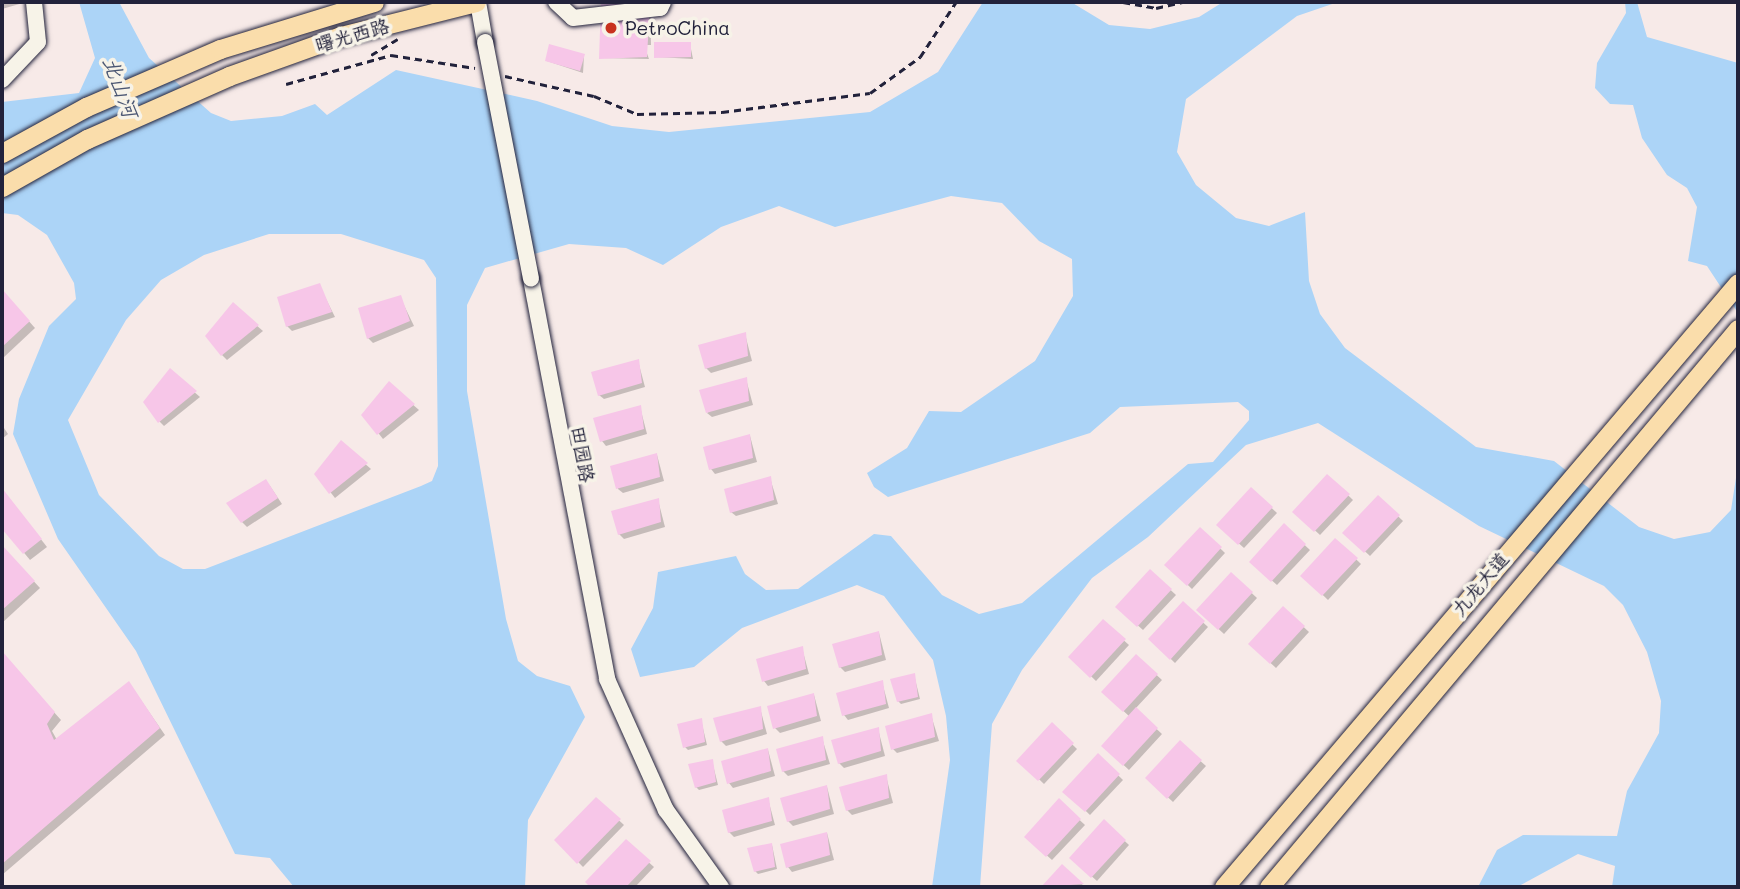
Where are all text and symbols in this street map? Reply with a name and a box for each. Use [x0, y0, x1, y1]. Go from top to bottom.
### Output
street label: 曙光西路 [312, 14, 392, 56]
place label: PetroChina [625, 17, 730, 39]
marker: PetroChina [603, 20, 619, 36]
water label: 北山河 [98, 53, 144, 121]
street label: 田园路 [567, 424, 599, 484]
street label: 九龙大道 [1447, 548, 1513, 620]

